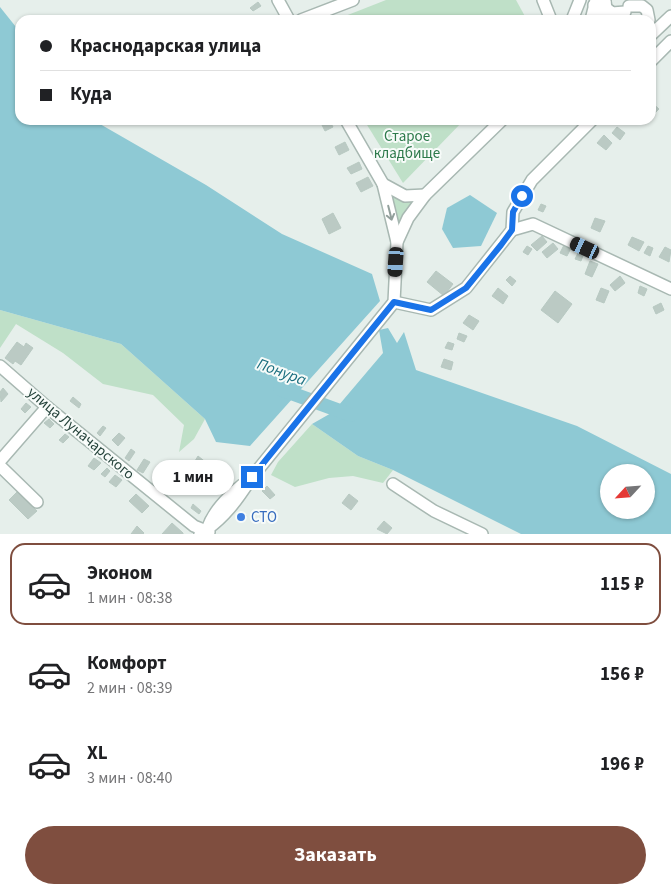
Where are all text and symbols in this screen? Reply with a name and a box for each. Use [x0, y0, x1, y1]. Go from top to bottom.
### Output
text: Краснодарская улица [70, 33, 261, 60]
text: Куда [70, 81, 112, 108]
park label: Старое кладбище [374, 126, 440, 164]
route start [511, 185, 533, 207]
one-way arrow [386, 204, 395, 220]
car [568, 235, 601, 261]
car [387, 247, 404, 277]
water label: Понура [254, 353, 310, 391]
street label: улица Луначарского [23, 382, 139, 485]
callout: 1 мин [152, 460, 234, 494]
north arrow [600, 464, 655, 519]
map controls [600, 464, 655, 519]
text: 1 мин [173, 466, 213, 488]
route end [241, 466, 263, 488]
place label: СТО [251, 507, 277, 528]
marker: СТО [235, 511, 247, 523]
text: Эконом [87, 560, 153, 587]
icon: car [27, 562, 72, 607]
text: 115 ₽ [600, 571, 644, 598]
text: 1 мин · 08:38 [87, 587, 173, 609]
text: Комфорт [87, 650, 167, 677]
icon: car [27, 652, 72, 697]
text: 156 ₽ [600, 661, 644, 688]
text: 2 мин · 08:39 [87, 677, 173, 699]
text: XL [87, 740, 108, 767]
icon: car [27, 742, 72, 787]
text: 196 ₽ [600, 751, 644, 778]
text: 3 мин · 08:40 [87, 767, 173, 789]
button: Заказать [25, 826, 646, 884]

